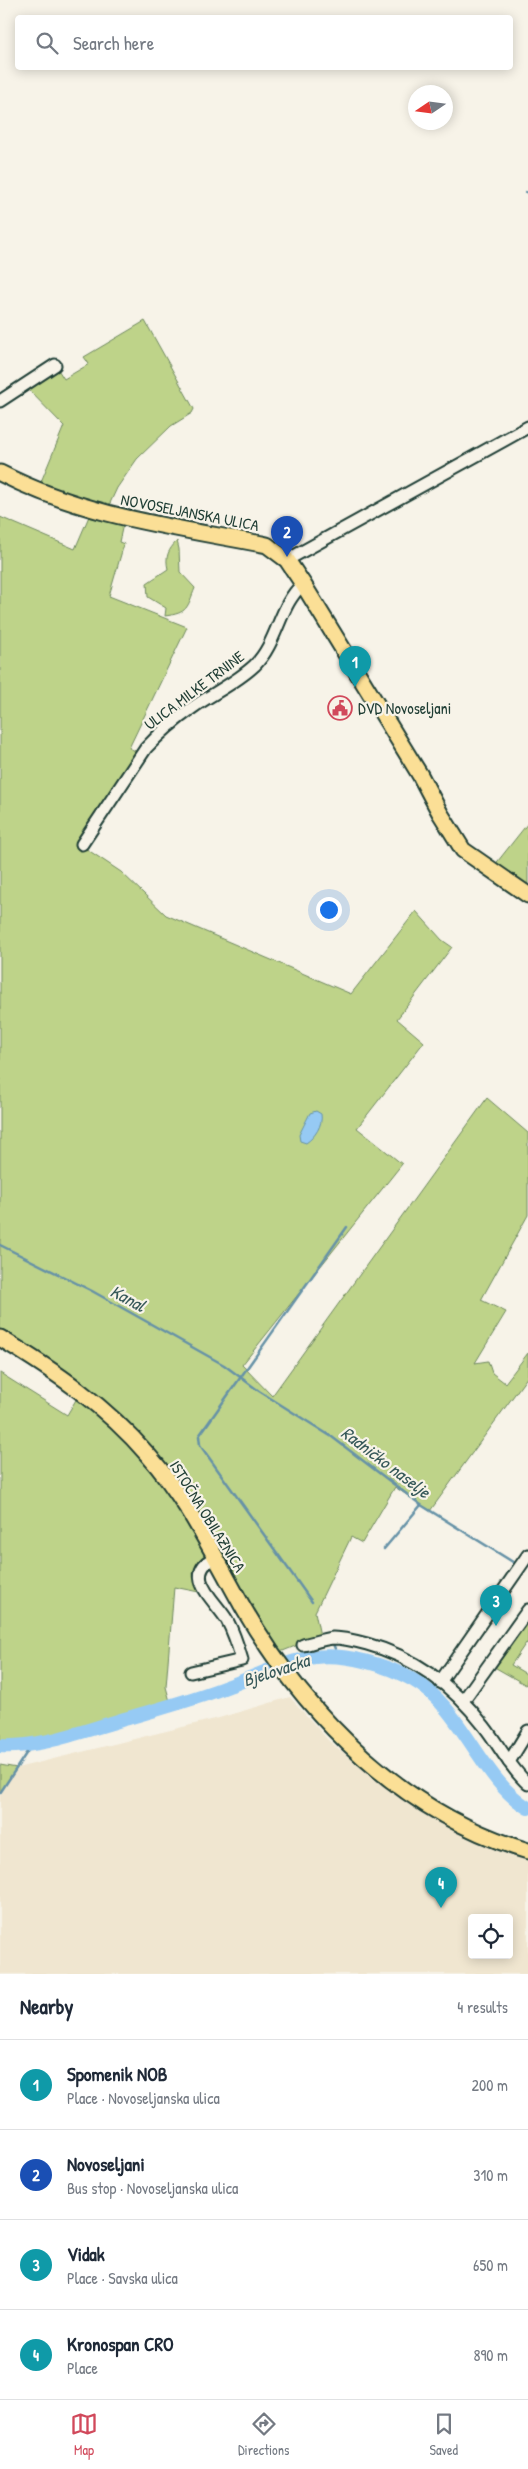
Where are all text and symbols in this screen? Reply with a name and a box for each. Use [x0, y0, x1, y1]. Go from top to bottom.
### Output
search box [15, 15, 513, 70]
icon: search [33, 29, 61, 57]
text: Search here [73, 30, 154, 56]
north arrow [408, 85, 453, 130]
street label: NOVOSELJANSKA ULICA [119, 488, 261, 536]
pin: 2 [271, 516, 303, 557]
street label: ULICA MILKE TRNINE [140, 645, 248, 735]
pin: 1 [339, 646, 371, 687]
public building icon: DVD Novoseljani [327, 695, 353, 721]
place label: DVD Novoseljani [358, 697, 451, 719]
your location [316, 897, 342, 923]
water label: Kanal [106, 1278, 151, 1318]
water label: Radničko naselje [336, 1420, 436, 1504]
street label: ISTOČNA OBILAZNICA [165, 1456, 251, 1576]
pin: 3 [480, 1585, 512, 1626]
water label: Bjelovacka [240, 1647, 314, 1692]
pin: 4 [425, 1867, 457, 1908]
map controls [468, 1914, 513, 1959]
button: locate [468, 1914, 513, 1959]
text: Nearby [20, 1992, 73, 2021]
text: 4 results [457, 1996, 508, 2018]
text: Spomenik NOB [67, 2061, 167, 2087]
text: 1 [33, 2074, 39, 2096]
text: 200 m [472, 2074, 508, 2096]
text: Place · Novoseljanska ulica [67, 2087, 220, 2109]
text: Novoseljani [67, 2151, 145, 2177]
text: 2 [32, 2164, 40, 2186]
text: 310 m [473, 2164, 508, 2186]
text: Bus stop · Novoseljanska ulica [67, 2177, 238, 2199]
text: Vidak [67, 2241, 105, 2267]
text: 3 [32, 2254, 40, 2276]
text: 650 m [473, 2254, 508, 2276]
text: Place · Savska ulica [67, 2267, 178, 2289]
text: Kronospan CRO [67, 2331, 174, 2357]
text: 4 [33, 2344, 39, 2366]
text: 890 m [473, 2344, 508, 2366]
text: Place [67, 2357, 98, 2379]
tab: Map [70, 2410, 98, 2459]
tab: Directions [238, 2410, 289, 2459]
tab: Saved [429, 2410, 458, 2459]

